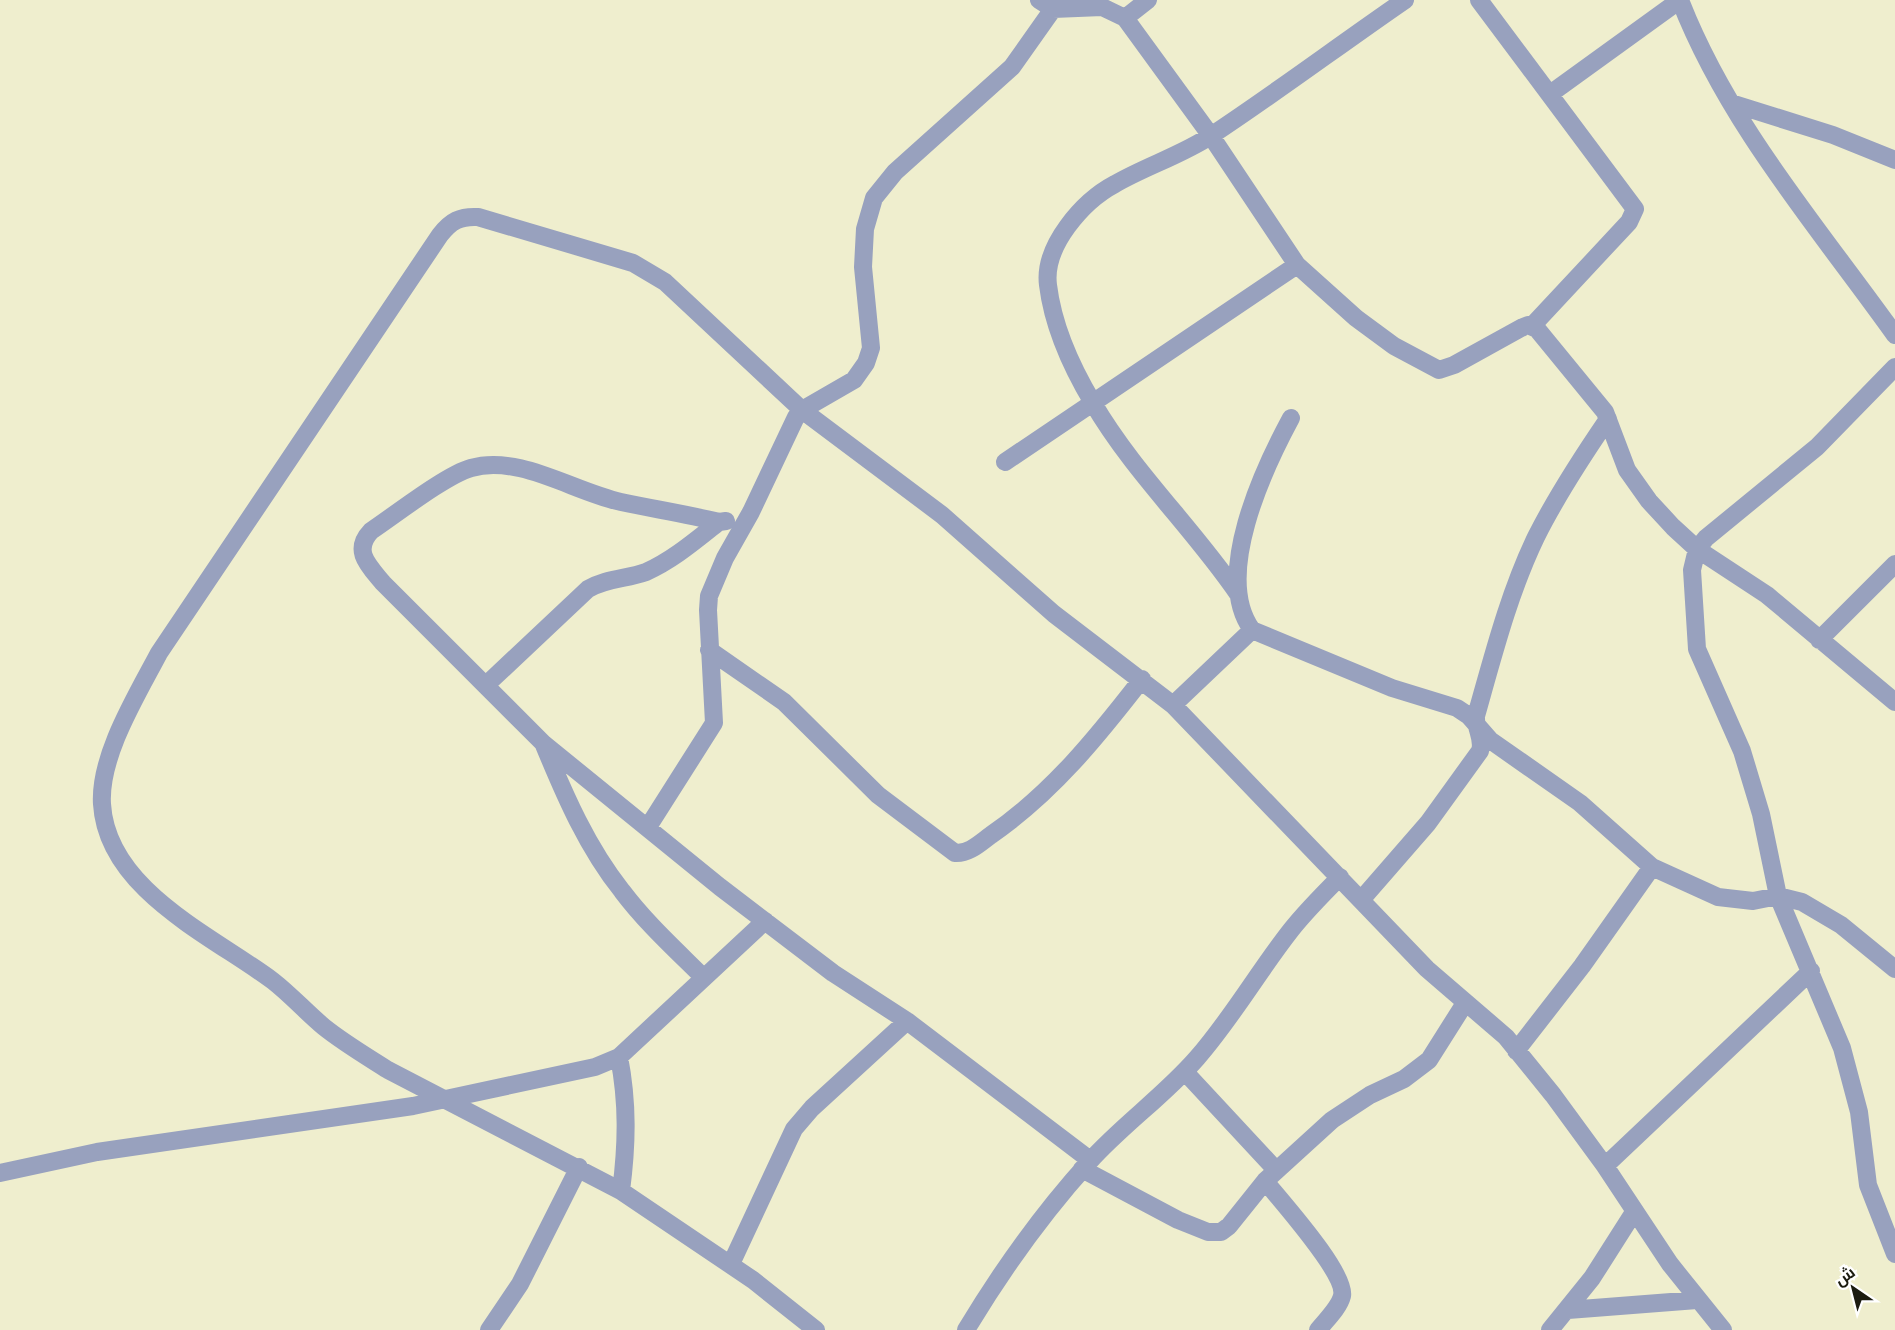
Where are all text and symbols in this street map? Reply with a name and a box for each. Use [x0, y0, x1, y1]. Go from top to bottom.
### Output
north arrow [1823, 1258, 1883, 1318]
text: ش [1830, 1262, 1859, 1290]

